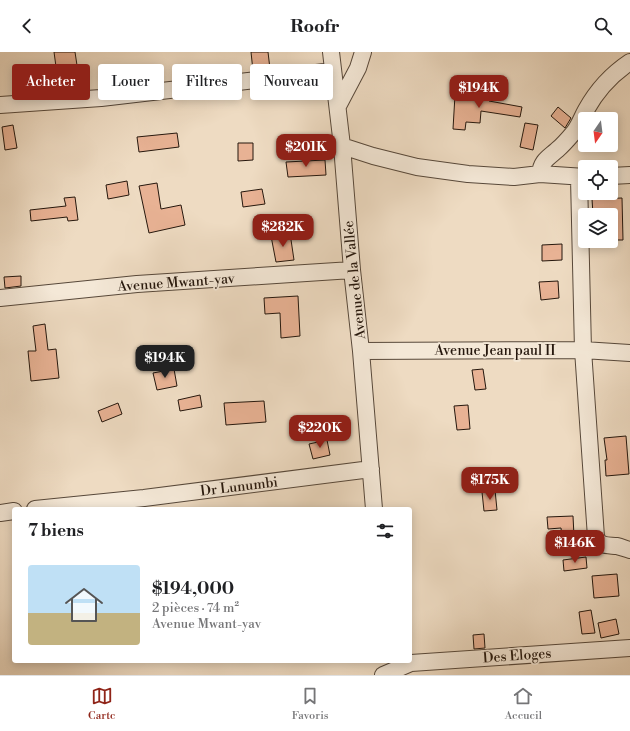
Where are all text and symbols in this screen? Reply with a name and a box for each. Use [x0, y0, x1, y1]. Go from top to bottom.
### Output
icon: back [16, 15, 38, 37]
text: Roofr [290, 15, 340, 38]
icon: search [592, 15, 614, 37]
chip: Acheter [12, 64, 90, 100]
chip: Louer [98, 64, 164, 100]
chip: Filtres [172, 64, 242, 100]
chip: Nouveau [250, 64, 333, 100]
pin: $194K [451, 75, 507, 109]
text: $194K [458, 80, 500, 96]
north arrow [578, 112, 618, 152]
map controls [578, 112, 618, 248]
pin: $201K [278, 134, 334, 168]
text: $201K [285, 139, 327, 155]
button: locate [578, 160, 618, 200]
button: layers [578, 208, 618, 248]
pin: $282K [255, 214, 311, 248]
text: $282K [262, 219, 304, 235]
street label: Avenue de la Vallée [340, 220, 370, 341]
street label: Avenue Mwant-yav [116, 270, 236, 296]
street label: Avenue Jean paul II [433, 342, 556, 360]
pin: $194K [137, 345, 193, 379]
text: $194K [144, 350, 186, 366]
pin: $220K [292, 415, 348, 449]
text: $220K [298, 420, 342, 436]
pin: $175K [462, 467, 518, 501]
text: $175K [470, 472, 510, 488]
street label: Dr Lunumbi [199, 473, 279, 501]
text: 7 biens [28, 520, 84, 542]
icon: filters [374, 520, 396, 542]
pin: $146K [547, 530, 603, 564]
text: $146K [555, 535, 595, 551]
text: $194,000 [152, 578, 234, 600]
icon: home [60, 581, 108, 629]
text: 2 pièces · 74 m² [152, 600, 239, 616]
text: Avenue Mwant-yav [152, 616, 261, 632]
street label: Des Eloges [482, 645, 552, 667]
tab: Carte [88, 685, 116, 723]
tab: Favoris [292, 685, 329, 723]
tab: Accueil [505, 685, 542, 723]

